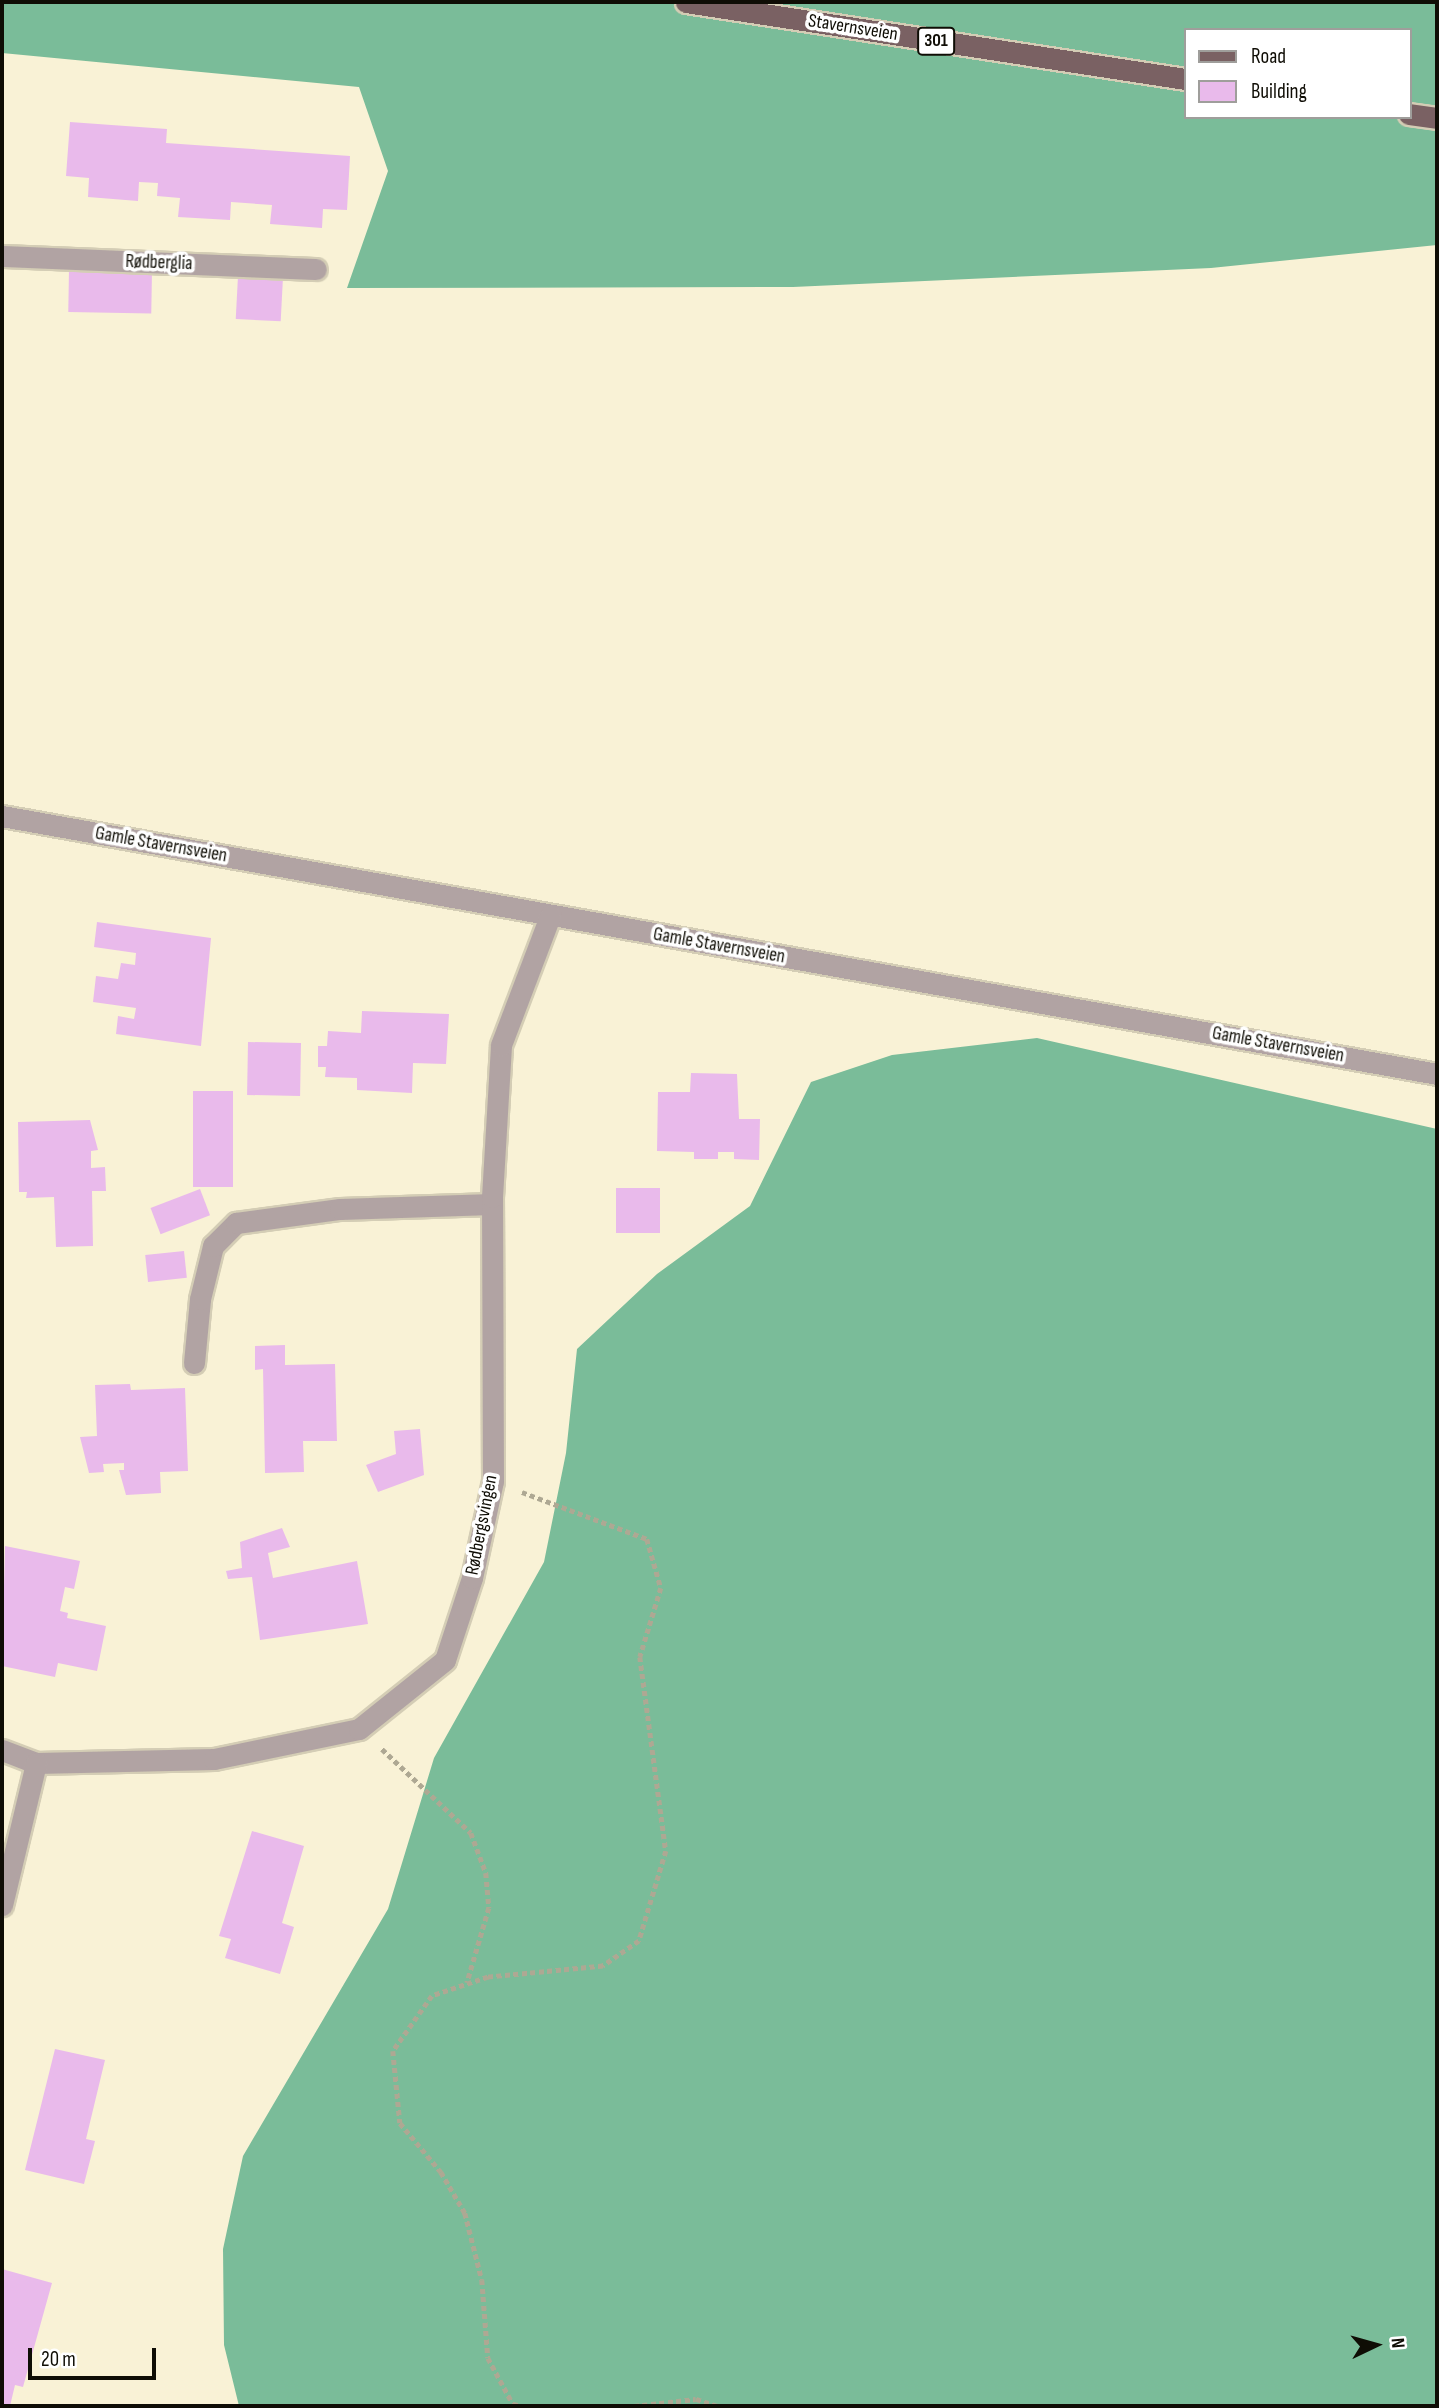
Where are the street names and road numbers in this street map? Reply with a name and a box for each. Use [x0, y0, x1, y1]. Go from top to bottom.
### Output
street label: Stavernsveien [807, 10, 899, 46]
road number: 301 [917, 26, 955, 56]
street label: Rødberglia [125, 250, 193, 276]
street label: Gamle Stavernsveien [93, 822, 229, 868]
street label: Gamle Stavernsveien [651, 923, 787, 969]
street label: Gamle Stavernsveien [1210, 1022, 1346, 1068]
street label: Rødbergsvingen [461, 1473, 503, 1577]

